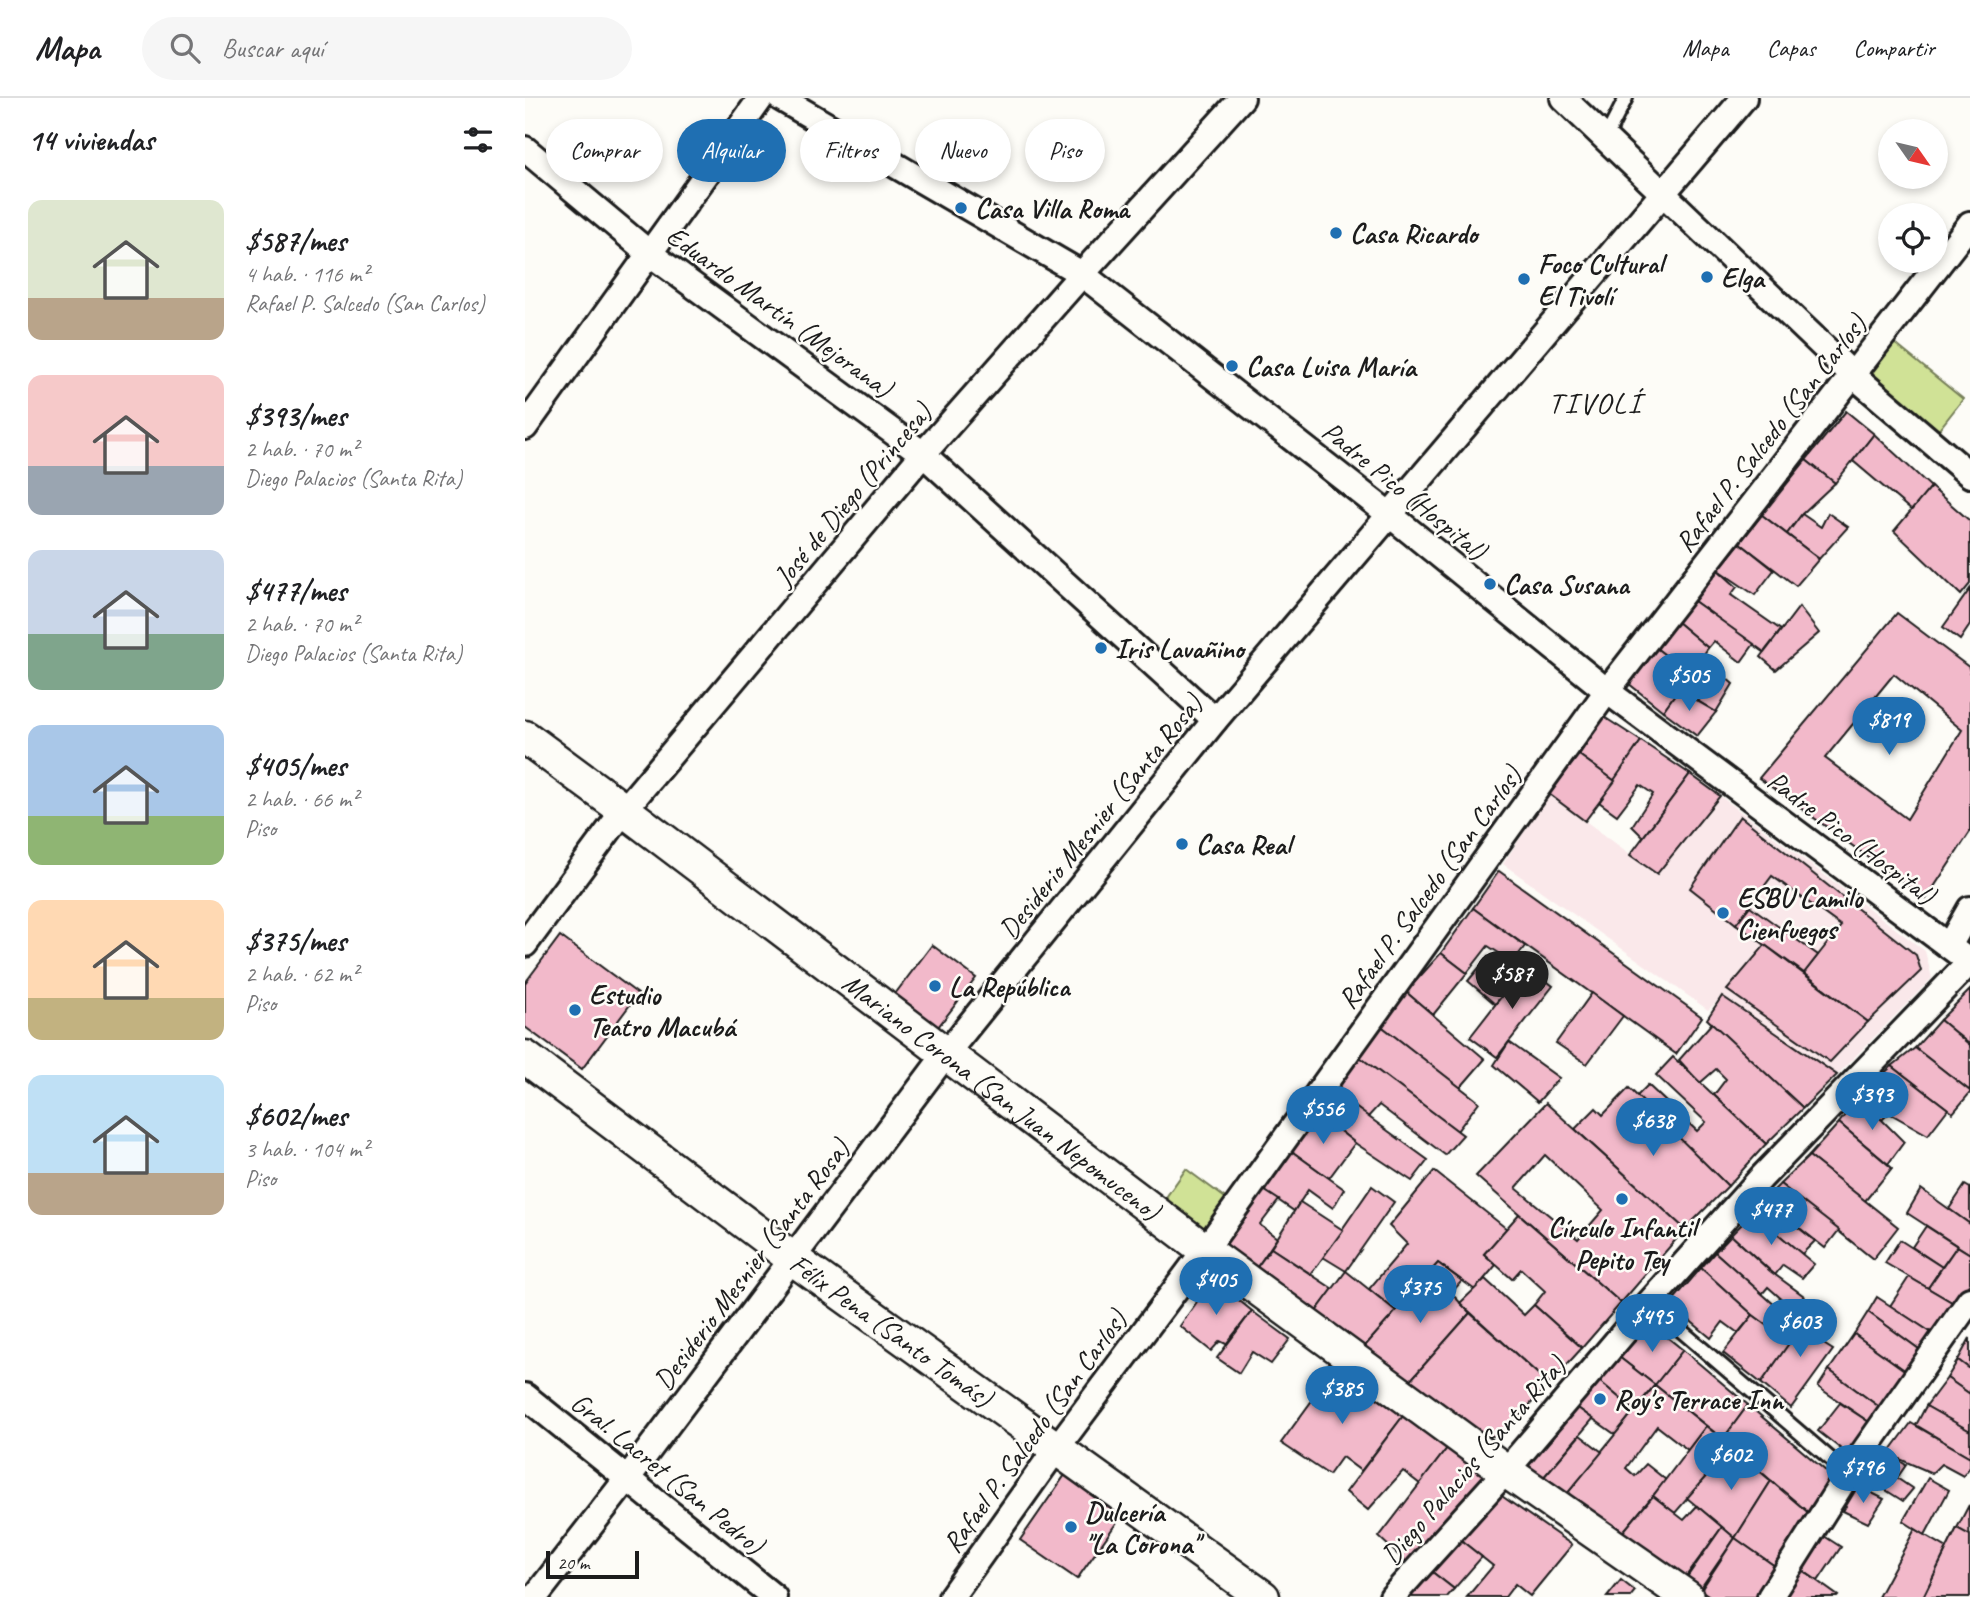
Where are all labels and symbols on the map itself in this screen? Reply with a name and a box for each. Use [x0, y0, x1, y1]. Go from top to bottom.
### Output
north arrow [1878, 119, 1948, 189]
place label: Casa Villa Roma [975, 191, 1131, 226]
marker: Casa Villa Roma [953, 200, 969, 216]
place label: Casa Ricardo [1350, 216, 1480, 251]
street label: Eduardo Martín (Mejorana) [660, 218, 901, 406]
marker: Casa Ricardo [1328, 225, 1344, 241]
place label: Foco Cultural El Tivolí [1538, 246, 1668, 313]
place label: Elga [1721, 260, 1766, 295]
marker: Elga [1699, 269, 1715, 285]
marker: Foco Cultural El Tivolí [1516, 271, 1532, 287]
street label: Rafael P. Salcedo (San Carlos) [1667, 306, 1875, 559]
place label: Casa Luisa María [1246, 349, 1418, 384]
marker: Casa Luisa María [1224, 358, 1240, 374]
district label: TIVOLÍ [1548, 384, 1647, 422]
street label: José de Diego (Princesa) [765, 395, 940, 594]
street label: Padre Pico (Hospital) [1315, 413, 1495, 569]
place label: Casa Susana [1504, 567, 1631, 602]
marker: Casa Susana [1482, 576, 1498, 592]
place label: Iris Lavañino [1115, 631, 1247, 666]
marker: Iris Lavañino [1093, 640, 1109, 656]
pin: $505 [1648, 654, 1730, 713]
street label: Desiderio Mesnier (Santa Rosa) [991, 686, 1211, 946]
pin: $819 [1848, 698, 1930, 757]
street label: Rafael P. Salcedo (San Carlos) [1330, 758, 1530, 1016]
street label: Padre Pico (Hospital) [1761, 763, 1944, 913]
place label: Casa Real [1196, 827, 1296, 862]
marker: Casa Real [1174, 836, 1190, 852]
place label: ESBU Camilo Cienfuegos [1737, 880, 1864, 947]
marker: ESBU Camilo Cienfuegos [1715, 905, 1731, 921]
pin: $587 [1471, 951, 1553, 1011]
street label: Mariano Corona (San Juan Nepomuceno) [836, 965, 1169, 1229]
place label: La República [949, 969, 1072, 1004]
place label: Estudio Teatro Macubá [589, 977, 738, 1044]
marker: La República [927, 978, 943, 994]
marker: Estudio Teatro Macubá [567, 1002, 583, 1018]
pin: $393 [1831, 1072, 1913, 1132]
pin: $556 [1282, 1086, 1364, 1146]
pin: $638 [1612, 1098, 1694, 1158]
street label: Desiderio Mesnier (Santa Rosa) [646, 1131, 858, 1396]
pin: $477 [1730, 1188, 1812, 1247]
marker: Círculo Infantil Pepito Tey [1614, 1191, 1630, 1207]
place label: Círculo Infantil Pepito Tey [1548, 1210, 1701, 1277]
street label: Félix Pena (Santo Tomás) [783, 1246, 1001, 1416]
pin: $405 [1175, 1258, 1257, 1317]
pin: $375 [1379, 1266, 1461, 1325]
pin: $495 [1611, 1294, 1693, 1354]
pin: $603 [1759, 1300, 1841, 1359]
street label: Rafael P. Salcedo (San Carlos) [935, 1302, 1135, 1560]
street label: Diego Palacios (Santa Rita) [1373, 1348, 1574, 1572]
pin: $385 [1301, 1366, 1383, 1426]
place label: Roy's Terrace Inn [1614, 1382, 1785, 1417]
street label: Gral. Lacret (San Pedro) [564, 1385, 773, 1563]
marker: Roy's Terrace Inn [1592, 1391, 1608, 1407]
pin: $602 [1690, 1432, 1772, 1492]
pin: $796 [1822, 1446, 1904, 1505]
place label: Dulcería "La Corona" [1085, 1494, 1205, 1561]
marker: Dulcería "La Corona" [1063, 1519, 1079, 1535]
scale bar [546, 1548, 639, 1580]

